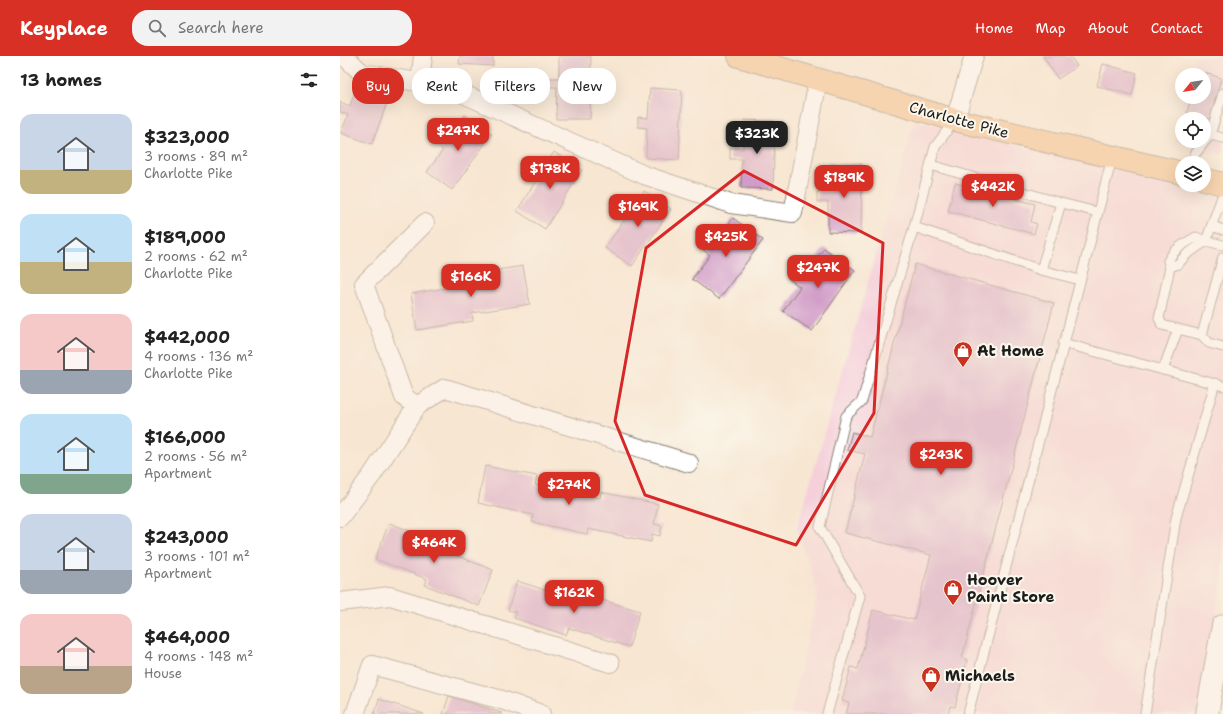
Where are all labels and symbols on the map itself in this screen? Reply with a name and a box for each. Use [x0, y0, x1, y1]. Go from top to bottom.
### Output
north arrow [1175, 68, 1211, 104]
street label: Charlotte Pike [907, 97, 1011, 143]
pin: $247K [430, 118, 486, 152]
pin: $323K [729, 121, 785, 155]
pin: $178K [522, 156, 578, 190]
pin: $189K [816, 165, 872, 199]
pin: $442K [965, 174, 1021, 208]
pin: $169K [610, 194, 666, 228]
pin: $425K [698, 224, 754, 258]
pin: $247K [790, 255, 846, 289]
pin: $166K [443, 264, 499, 298]
shop icon: At Home [952, 340, 974, 368]
place label: At Home [977, 341, 1044, 361]
pin: $243K [913, 442, 969, 476]
pin: $274K [541, 472, 597, 506]
pin: $464K [406, 530, 462, 564]
place label: Hoover Paint Store [967, 570, 1054, 607]
shop icon: Hoover Paint Store [942, 578, 964, 606]
pin: $162K [546, 580, 602, 614]
shop icon: Michaels [920, 665, 942, 693]
place label: Michaels [945, 666, 1015, 686]

